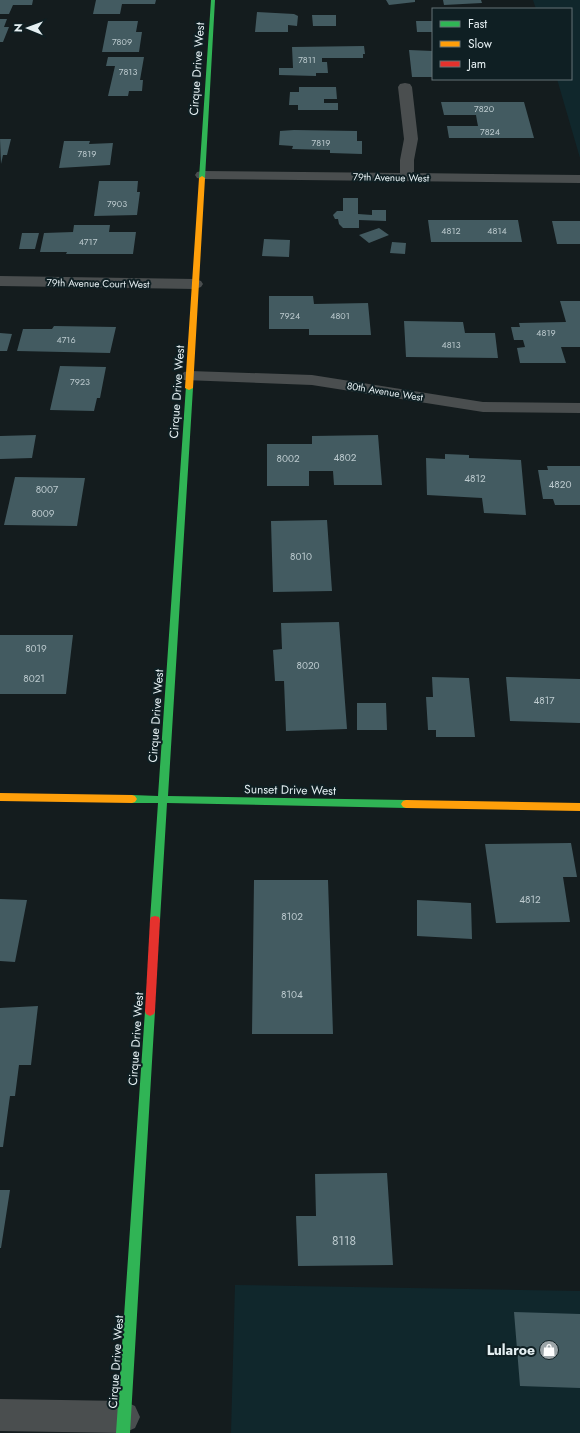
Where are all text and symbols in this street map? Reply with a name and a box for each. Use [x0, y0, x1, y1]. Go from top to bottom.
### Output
north arrow [8, 8, 48, 48]
legend [432, 8, 572, 80]
text: Fast [468, 15, 487, 33]
street label: Cirque Drive West [185, 22, 209, 116]
text: N [10, 23, 26, 32]
house number: 7809 [112, 35, 132, 48]
text: Slow [468, 35, 493, 53]
house number: 7811 [298, 53, 316, 66]
text: Jam [466, 55, 486, 73]
house number: 7813 [119, 65, 137, 78]
house number: 7820 [474, 102, 495, 115]
house number: 7824 [480, 125, 500, 138]
house number: 7819 [312, 136, 330, 149]
house number: 7819 [78, 147, 96, 160]
street label: 79th Avenue West [353, 169, 430, 186]
house number: 7903 [107, 197, 127, 210]
house number: 4812 [441, 224, 461, 237]
house number: 4814 [487, 224, 507, 237]
house number: 4717 [79, 235, 98, 248]
street label: 79th Avenue Court West [46, 275, 150, 292]
house number: 7924 [280, 309, 300, 322]
house number: 4801 [330, 309, 350, 322]
house number: 4819 [536, 326, 556, 339]
house number: 4716 [56, 333, 76, 346]
house number: 4813 [441, 338, 461, 351]
street label: Cirque Drive West [165, 345, 189, 439]
house number: 7923 [70, 375, 90, 388]
street label: 80th Avenue West [346, 378, 425, 405]
house number: 4802 [334, 450, 357, 465]
house number: 8002 [276, 451, 300, 466]
house number: 4812 [464, 471, 486, 486]
house number: 4820 [549, 477, 571, 492]
house number: 8007 [36, 482, 59, 497]
house number: 8009 [31, 506, 55, 521]
house number: 8010 [290, 549, 312, 564]
house number: 8019 [25, 641, 47, 656]
house number: 8020 [296, 658, 320, 673]
street label: Cirque Drive West [144, 669, 168, 763]
house number: 8021 [23, 671, 45, 686]
house number: 4817 [533, 693, 555, 708]
street label: Sunset Drive West [244, 780, 336, 800]
house number: 4812 [519, 892, 541, 907]
house number: 8102 [281, 909, 303, 924]
house number: 8104 [281, 987, 303, 1002]
street label: Cirque Drive West [124, 992, 148, 1086]
house number: 8118 [332, 1232, 356, 1250]
street label: Cirque Drive West [104, 1315, 128, 1409]
shop icon: Lularoe [538, 1339, 560, 1361]
place label: Lularoe [487, 1340, 535, 1360]

